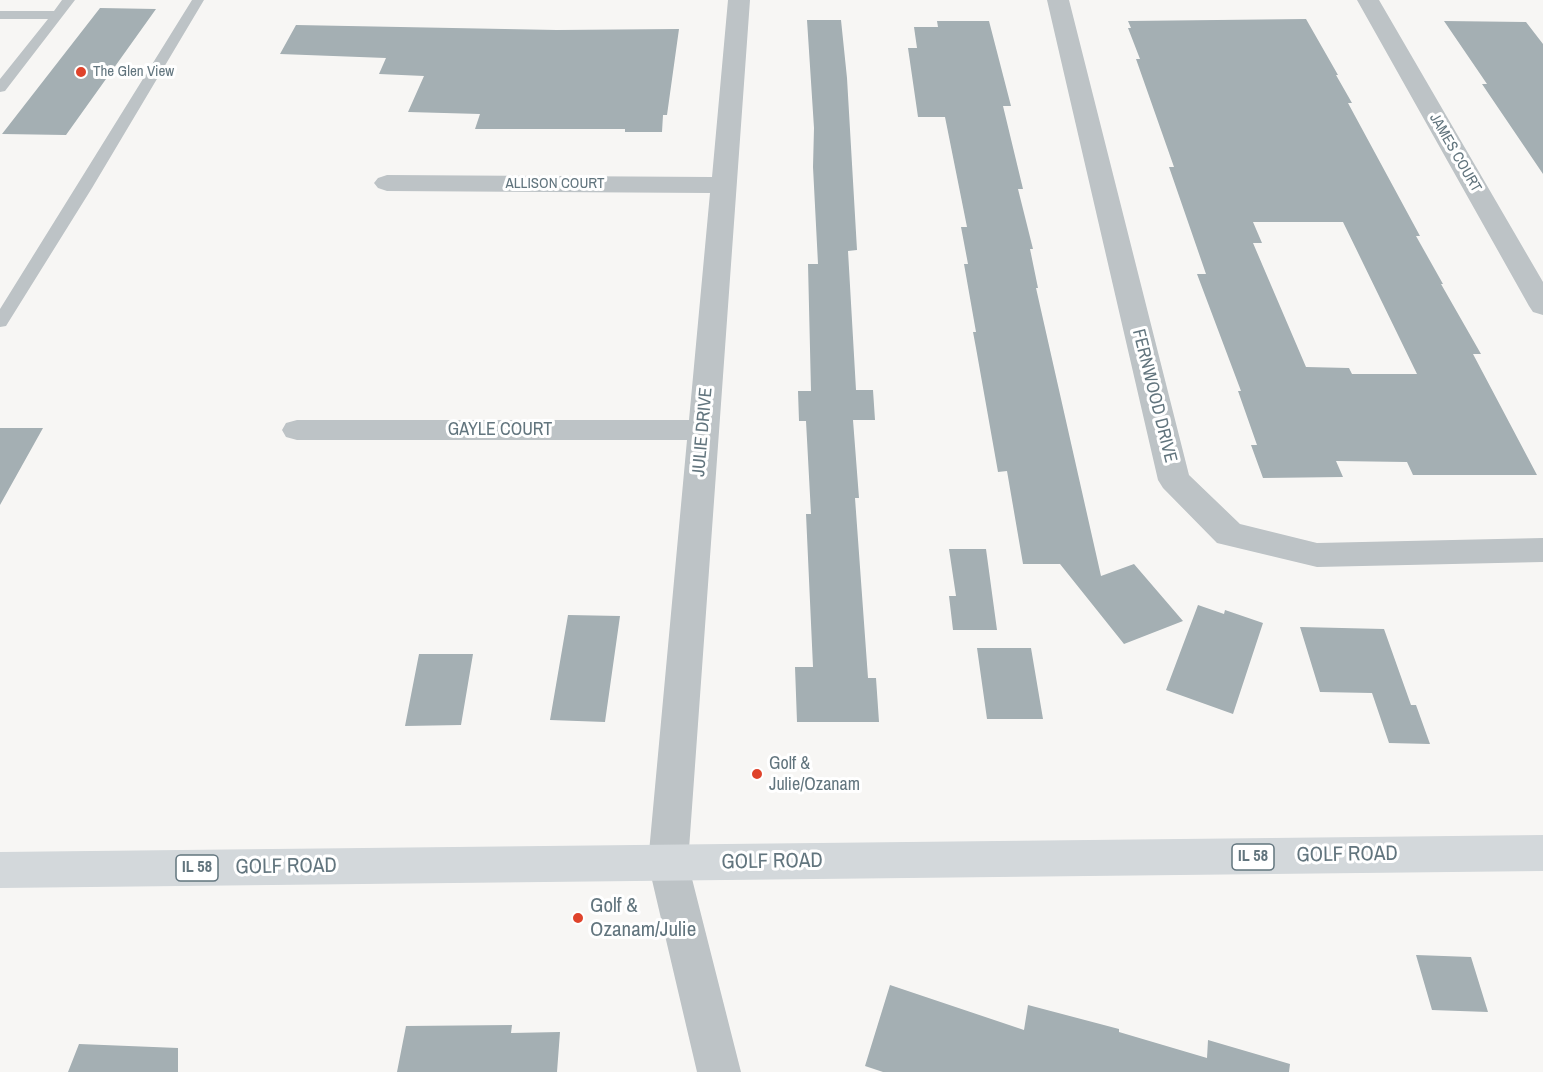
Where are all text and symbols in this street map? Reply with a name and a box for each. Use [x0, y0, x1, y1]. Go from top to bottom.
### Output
place label: The Glen View [93, 63, 174, 81]
marker: The Glen View [74, 65, 88, 79]
street label: JAMES COURT [1425, 110, 1485, 196]
street label: ALLISON COURT [506, 175, 604, 193]
street label: FERNWOOD DRIVE [1127, 327, 1181, 465]
street label: JULIE DRIVE [688, 387, 718, 477]
street label: GAYLE COURT [448, 419, 552, 441]
place label: Golf & Julie/Ozanam [769, 753, 860, 795]
marker: Golf & Julie/Ozanam [750, 767, 764, 781]
street label: GOLF ROAD [1296, 842, 1398, 868]
road number: IL 58 [1232, 844, 1274, 870]
street label: GOLF ROAD [721, 849, 823, 875]
street label: GOLF ROAD [235, 854, 337, 880]
road number: IL 58 [176, 855, 218, 881]
place label: Golf & Ozanam/Julie [590, 893, 696, 943]
marker: Golf & Ozanam/Julie [571, 911, 585, 925]

